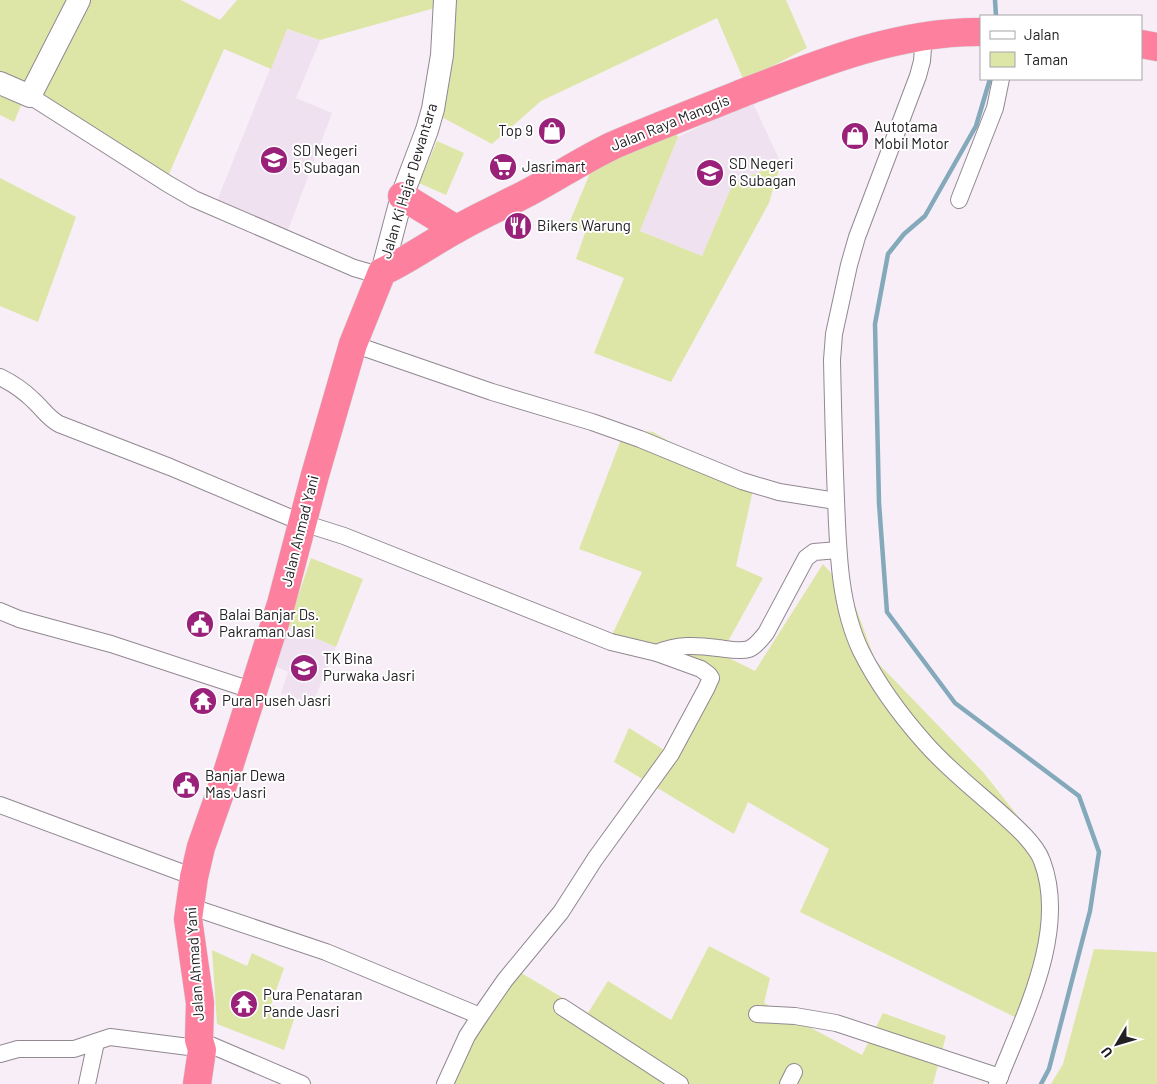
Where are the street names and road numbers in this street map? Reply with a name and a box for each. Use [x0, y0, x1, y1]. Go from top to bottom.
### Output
street label: Jalan Raya Manggis [608, 90, 732, 154]
street label: Jalan Ki Hajar Dewantara [376, 101, 440, 261]
street label: Jalan Ahmad Yani [276, 473, 322, 588]
street label: Jalan Ahmad Yani [181, 906, 207, 1022]

